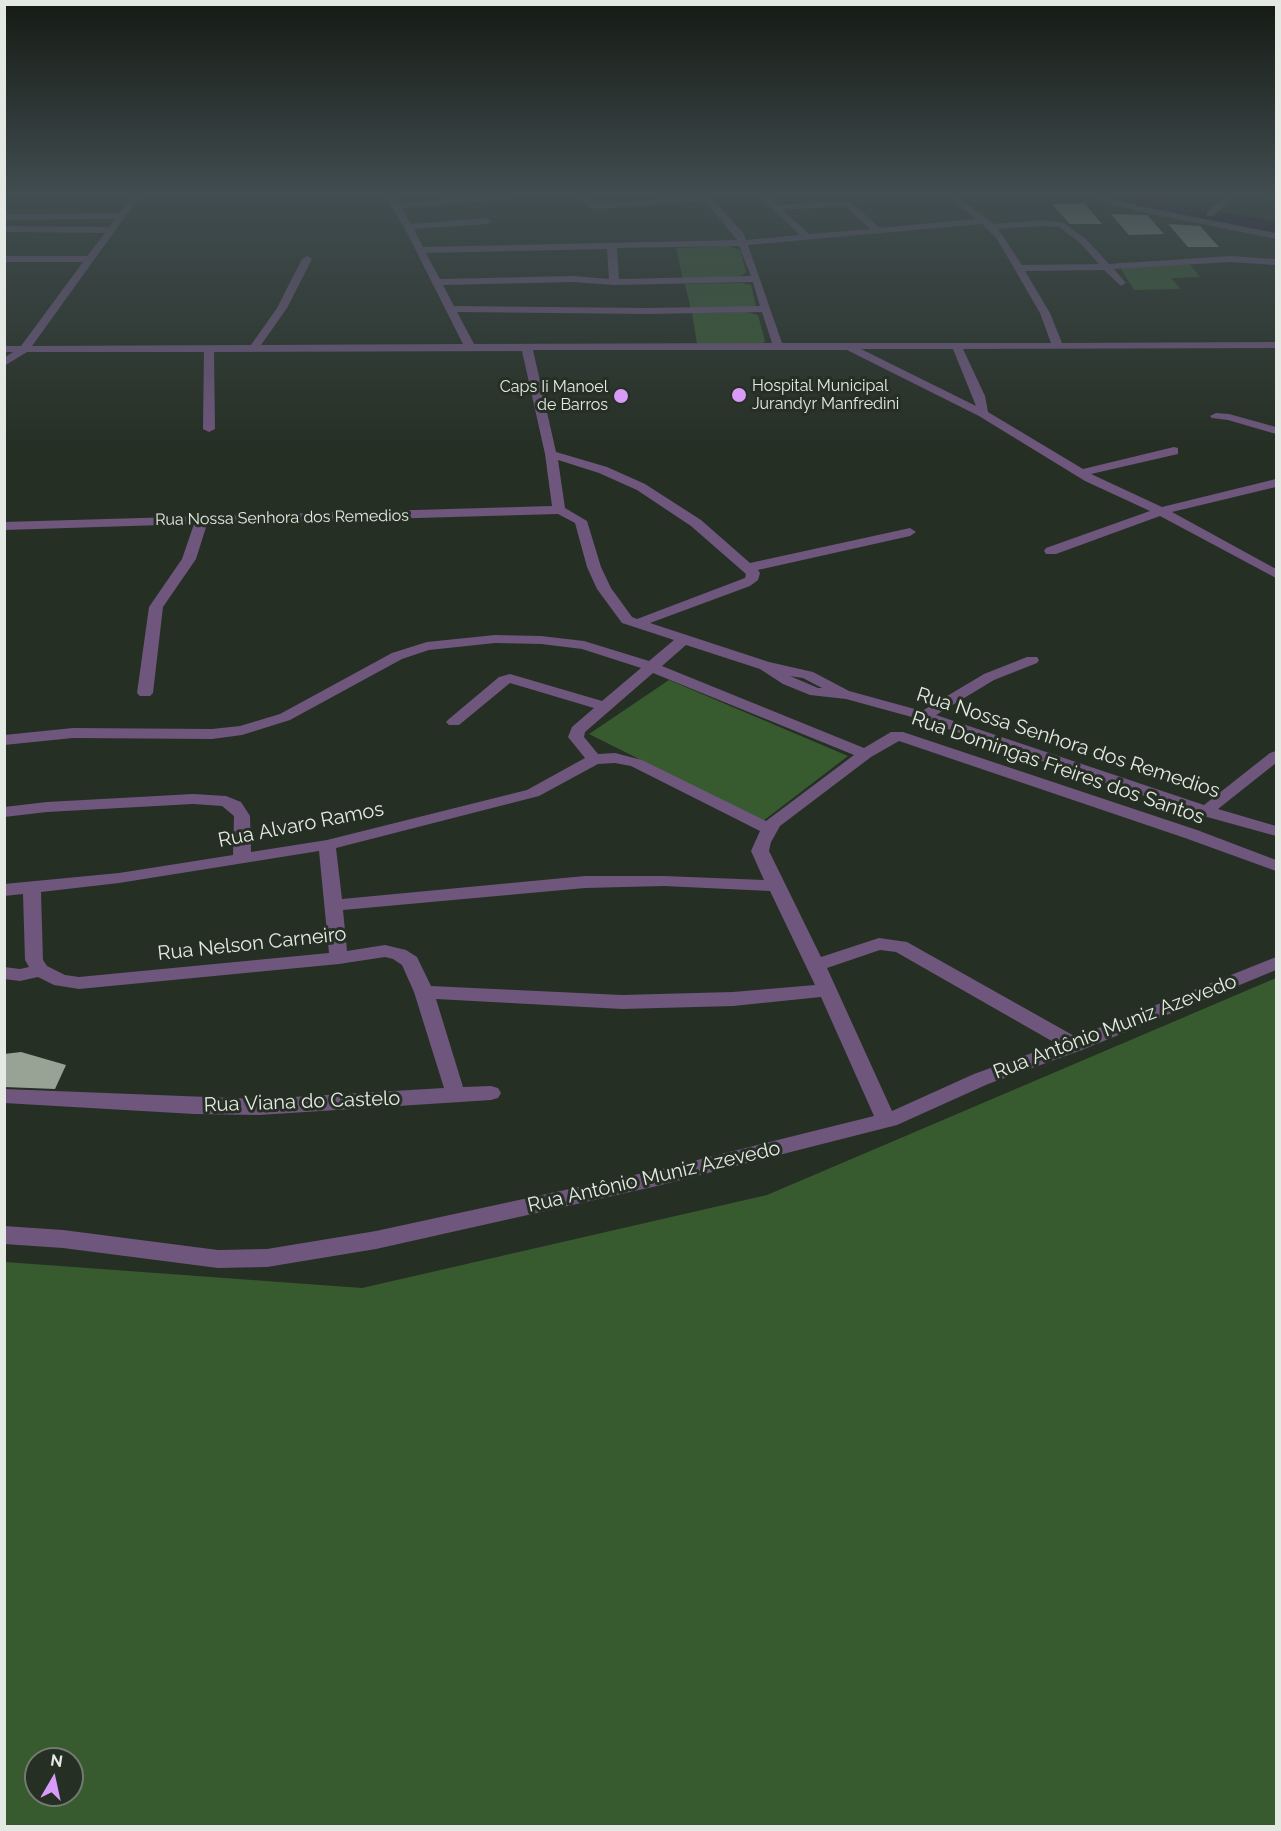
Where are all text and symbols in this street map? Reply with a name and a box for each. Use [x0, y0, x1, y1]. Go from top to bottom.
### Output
place label: Hospital Municipal Jurandyr Manfredini [752, 376, 899, 414]
place label: Caps Ii Manoel de Barros [500, 377, 608, 415]
marker: Hospital Municipal Jurandyr Manfredini [730, 386, 748, 404]
marker: Caps Ii Manoel de Barros [612, 387, 630, 405]
street label: Rua Nossa Senhora dos Remedios [155, 506, 409, 530]
street label: Rua Nossa Senhora dos Remedios [913, 683, 1223, 803]
street label: Rua Domingas Freires dos Santos [908, 706, 1208, 830]
street label: Rua Alvaro Ramos [216, 797, 386, 853]
street label: Rua Nelson Carneiro [156, 922, 348, 966]
street label: Rua Antônio Muniz Azevedo [990, 969, 1240, 1085]
street label: Rua Viana do Castelo [203, 1087, 401, 1117]
street label: Rua Antônio Muniz Azevedo [525, 1136, 783, 1218]
north arrow [24, 1747, 84, 1807]
text: N [49, 1750, 64, 1771]

